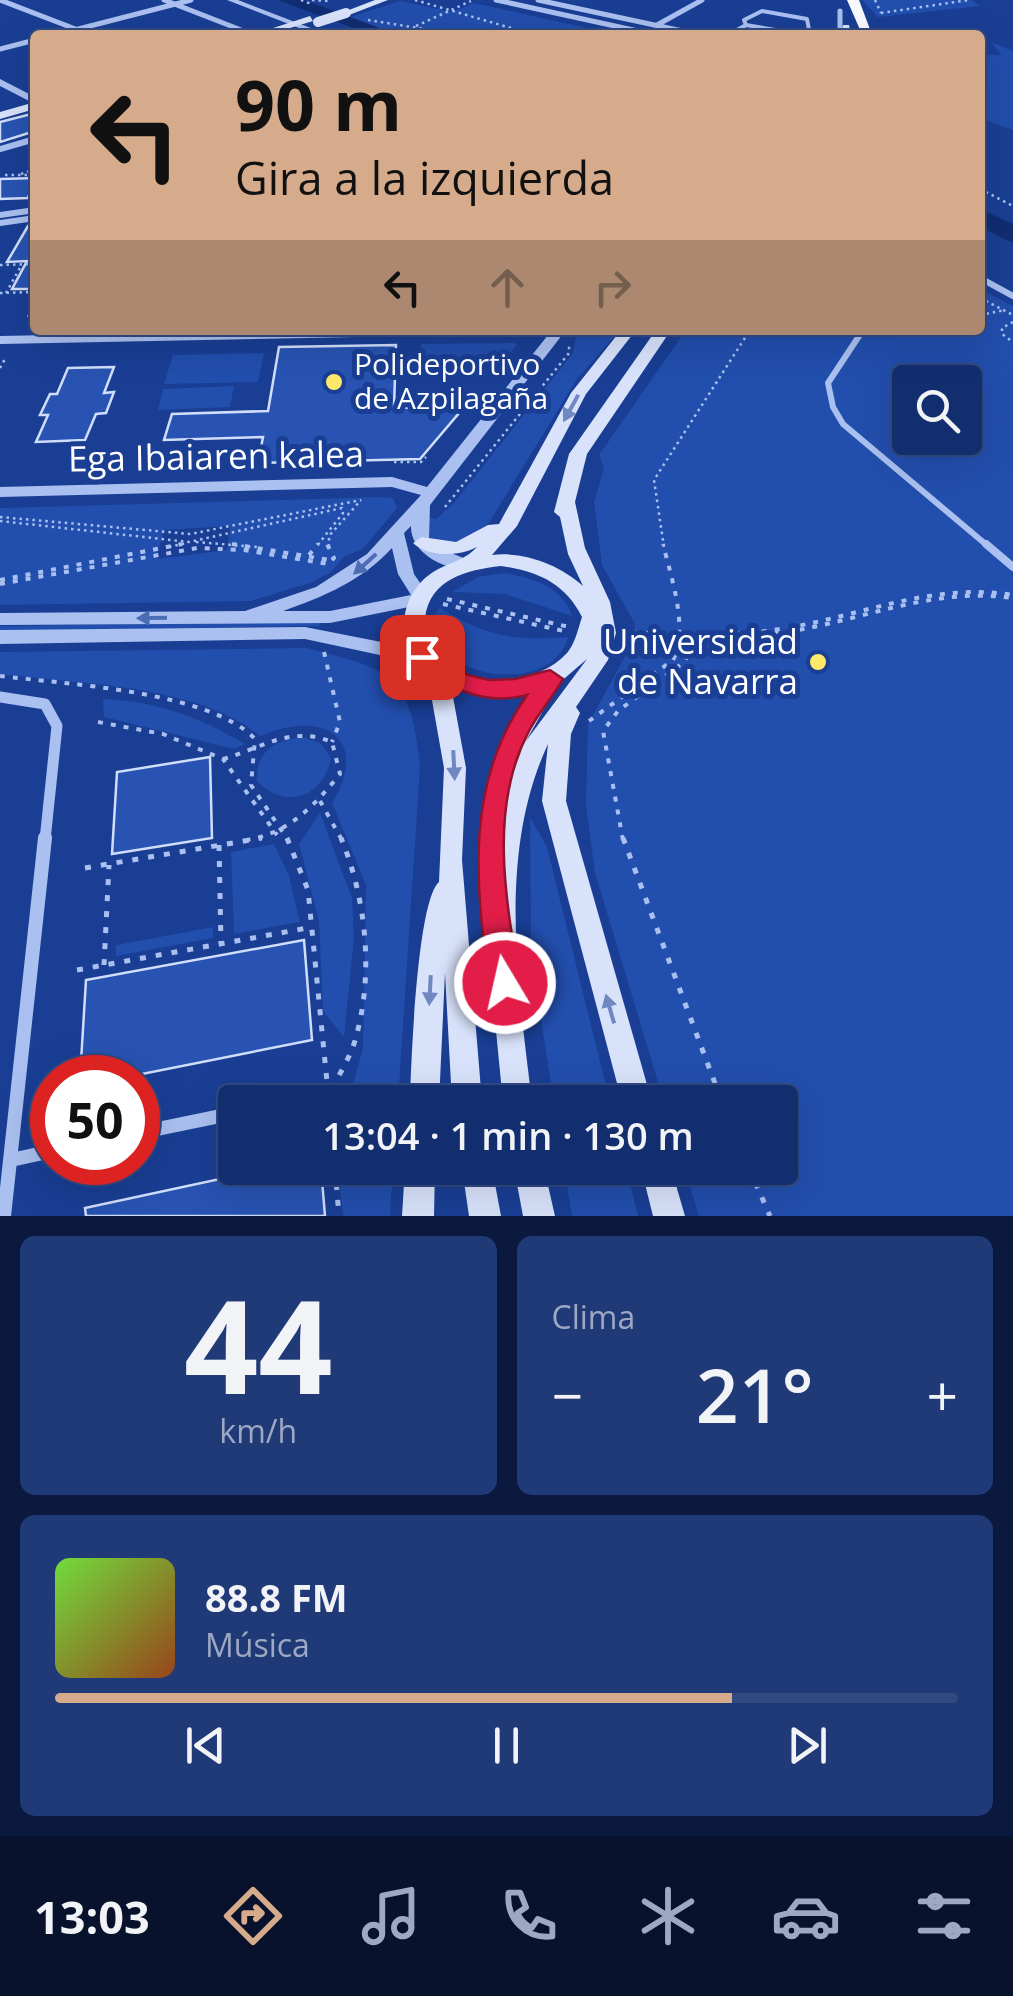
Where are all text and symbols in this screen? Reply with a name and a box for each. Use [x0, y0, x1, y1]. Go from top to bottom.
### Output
text: 90 m [235, 56, 402, 152]
icon: left [70, 70, 200, 200]
text: Gira a la izquierda [235, 147, 614, 208]
icon: left [375, 260, 430, 315]
icon: ahead [480, 260, 535, 315]
icon: right [585, 260, 640, 315]
place label: Polideportivo de Azpilagaña [354, 343, 548, 418]
map controls [892, 365, 982, 455]
button: search [892, 365, 982, 455]
marker: Polideportivo de Azpilagaña [323, 371, 345, 393]
one-way arrow [562, 393, 579, 422]
street label: Ega Ibaiaren kalea [67, 429, 364, 482]
one-way arrow [353, 552, 378, 574]
one-way arrow [136, 610, 168, 626]
pin [380, 615, 465, 700]
place label: Universidad de Navarra [603, 617, 798, 704]
icon: arrive [395, 630, 450, 685]
marker: Universidad de Navarra [807, 651, 829, 673]
one-way arrow [446, 749, 462, 781]
position arrow [453, 931, 557, 1035]
one-way arrow [422, 975, 438, 1007]
one-way arrow [602, 993, 617, 1024]
speed limit sign: 50 [30, 1055, 160, 1185]
text: 13:04 · 1 min · 130 m [322, 1109, 694, 1161]
text: 44 [184, 1255, 333, 1432]
text: Clima [552, 1295, 635, 1338]
text: 21° [696, 1343, 814, 1445]
text: − [552, 1357, 583, 1432]
text: + [927, 1357, 958, 1432]
text: km/h [219, 1409, 297, 1452]
text: 88.8 FM [205, 1571, 348, 1623]
text: Música [205, 1623, 310, 1666]
icon: previous [178, 1718, 233, 1773]
icon: pause [479, 1718, 534, 1773]
icon: next [780, 1718, 835, 1773]
icon: directions [218, 1881, 288, 1951]
icon: music [356, 1881, 426, 1951]
icon: phone [494, 1881, 564, 1951]
icon: climate [633, 1881, 703, 1951]
icon: car [771, 1881, 841, 1951]
icon: filters [909, 1881, 979, 1951]
text: 13:03 [34, 1886, 150, 1947]

